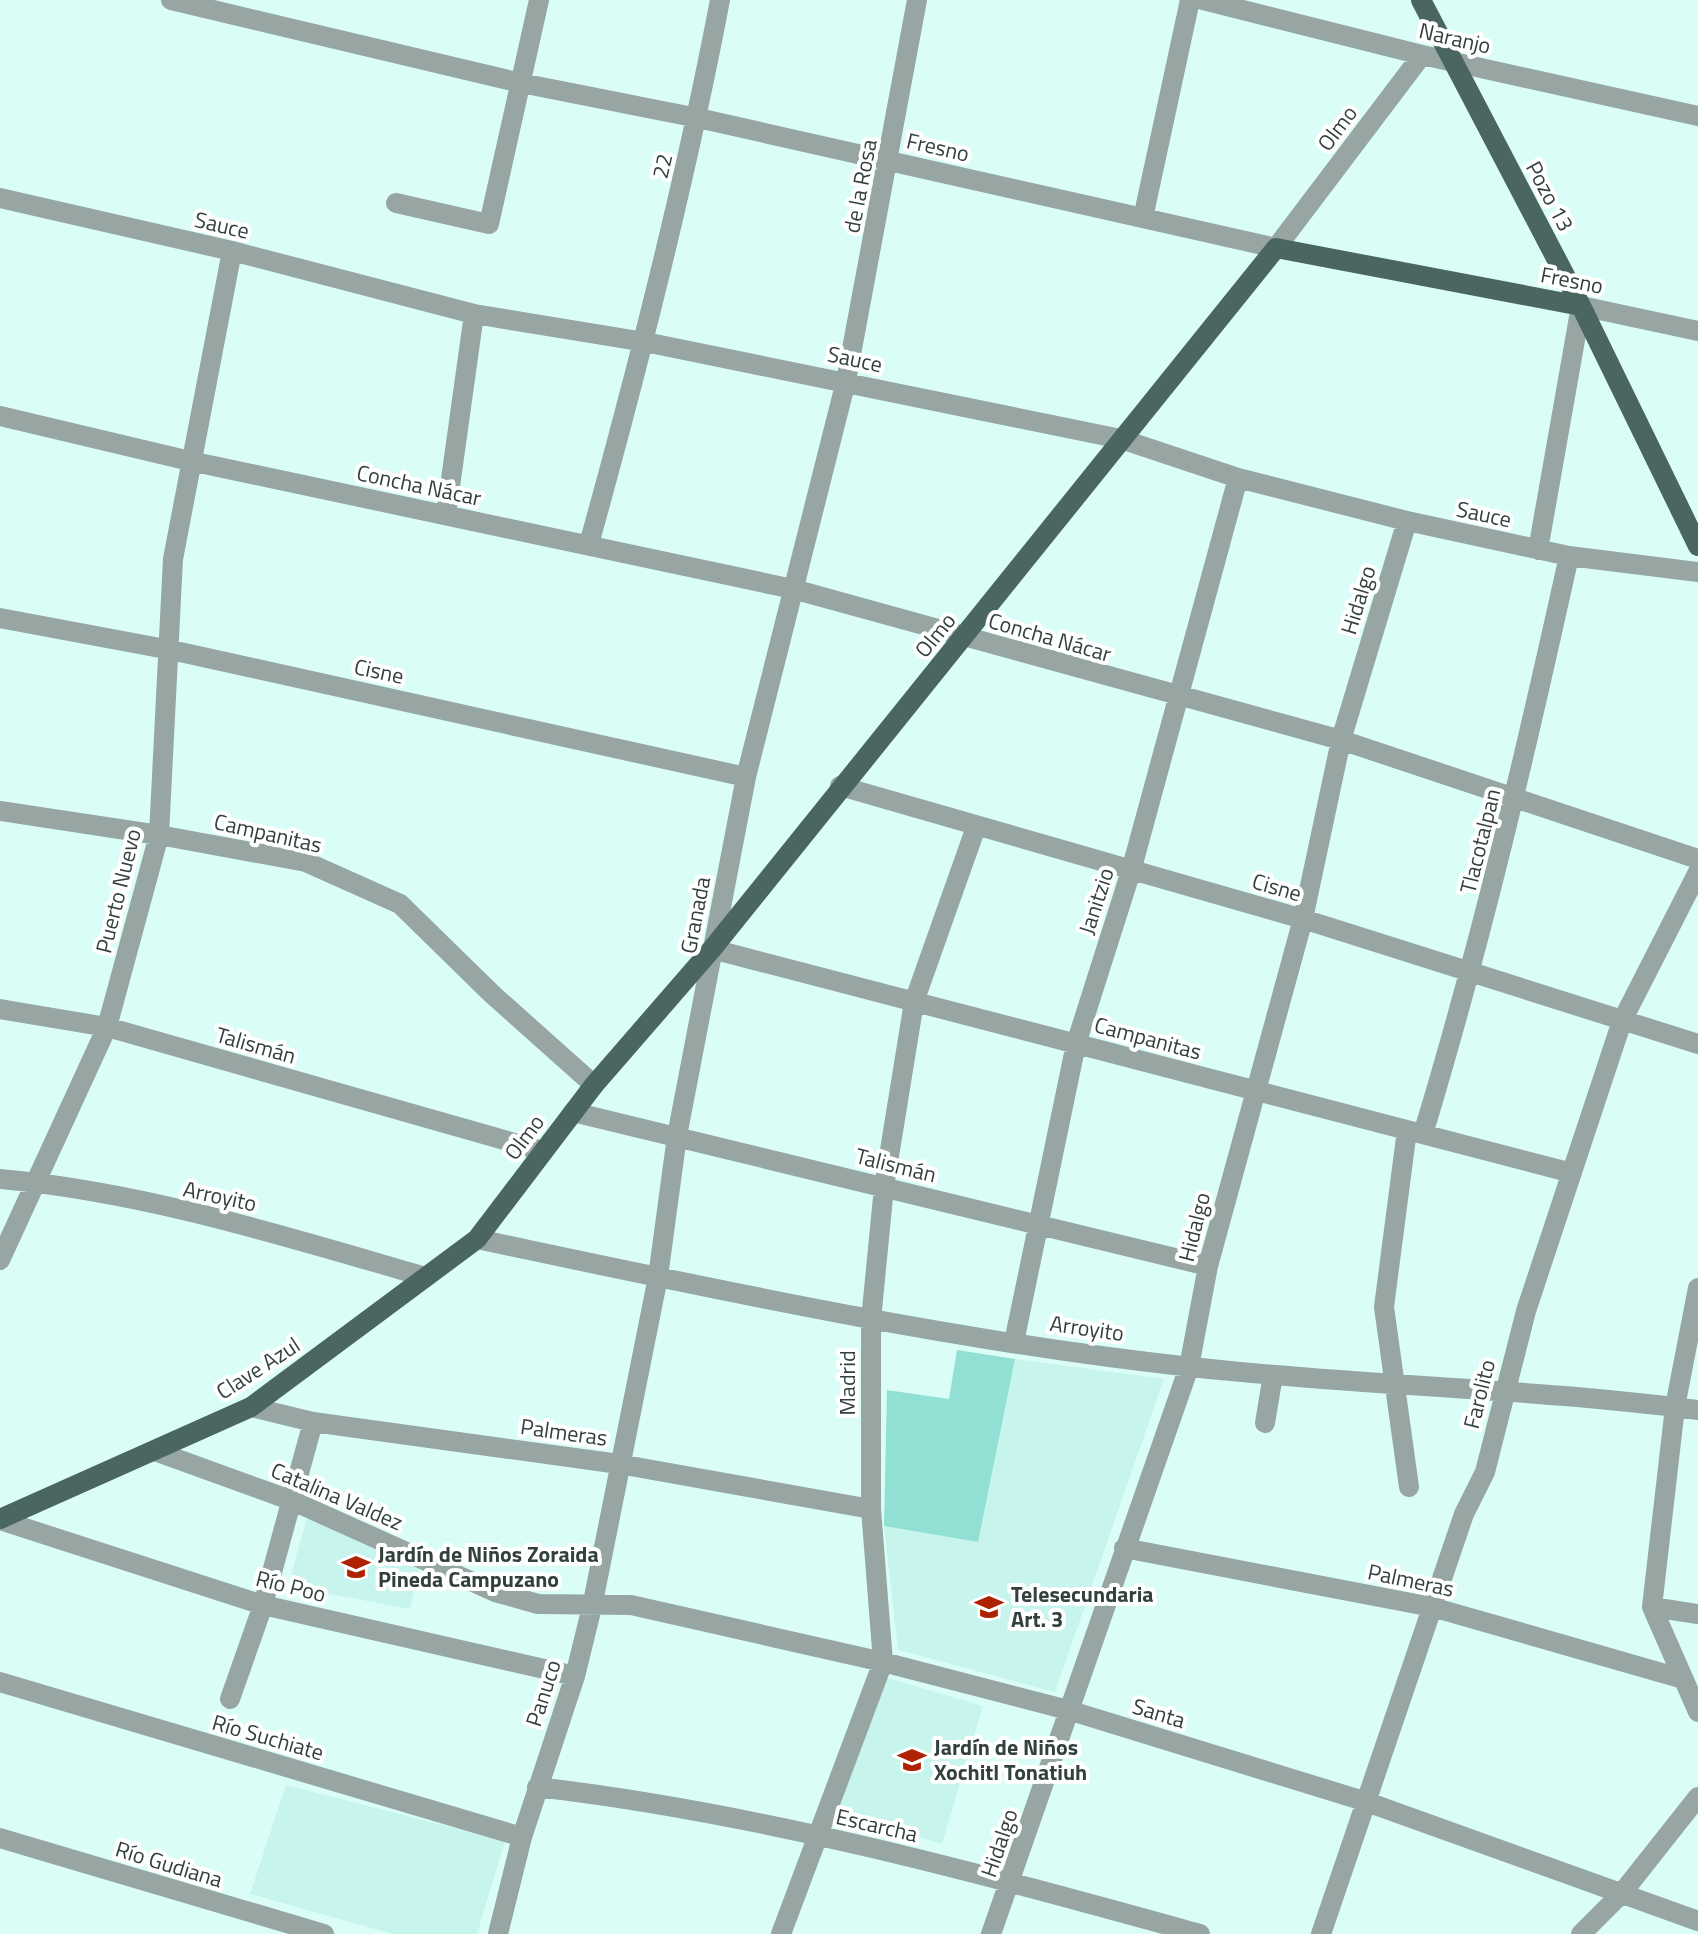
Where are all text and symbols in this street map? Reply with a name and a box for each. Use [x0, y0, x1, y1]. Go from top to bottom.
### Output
street label: Naranjo [1416, 13, 1494, 63]
street label: Olmo [1308, 98, 1366, 158]
street label: Fresno [903, 123, 973, 171]
street label: de la Rosa [834, 136, 886, 236]
street label: 22 [643, 150, 681, 182]
street label: Pozo 13 [1517, 155, 1583, 237]
street label: Sauce [191, 202, 253, 248]
street label: Fresno [1538, 257, 1606, 303]
street label: Sauce [824, 337, 886, 381]
street label: Concha Nácar [354, 455, 485, 515]
street label: Sauce [1453, 492, 1515, 536]
street label: Hidalgo [1331, 561, 1385, 639]
street label: Concha Nácar [984, 603, 1116, 671]
street label: Olmo [906, 605, 964, 665]
street label: Cisne [351, 649, 407, 693]
street label: Tlacotalpan [1451, 785, 1509, 897]
street label: Campanitas [211, 804, 325, 862]
street label: Puerto Nuevo [86, 825, 150, 957]
street label: Janitzio [1069, 863, 1123, 939]
street label: Cisne [1248, 864, 1306, 910]
street label: Granada [671, 874, 719, 956]
street label: Campanitas [1091, 1007, 1205, 1069]
street label: Talismán [212, 1017, 300, 1073]
street label: Olmo [495, 1107, 553, 1167]
street label: Talismán [852, 1139, 940, 1191]
street label: Arroyito [180, 1172, 260, 1220]
street label: Hidalgo [1169, 1189, 1219, 1265]
street label: Arroyito [1048, 1306, 1126, 1350]
street label: Clave Azul [209, 1328, 307, 1408]
street label: Madrid [830, 1350, 864, 1416]
street label: Farolito [1454, 1356, 1504, 1432]
street label: Palmeras [518, 1409, 610, 1455]
street label: Catalina Valdez [266, 1453, 408, 1539]
place label: Jardín de Niños Zoraida Pineda Campuzano [378, 1537, 599, 1596]
school or university icon: Jardín de Niños Zoraida Pineda Campuzano [341, 1552, 371, 1582]
street label: Palmeras [1365, 1554, 1457, 1606]
street label: Río Poo [252, 1561, 330, 1611]
place label: Telesecundaria Art. 3 [1011, 1577, 1154, 1636]
school or university icon: Telesecundaria Art. 3 [974, 1592, 1004, 1622]
street label: Panuco [516, 1655, 570, 1731]
street label: Santa [1128, 1689, 1190, 1737]
street label: Río Suchiate [208, 1705, 328, 1769]
place label: Jardín de Niños Xochitl Tonatiuh [934, 1730, 1087, 1789]
school or university icon: Jardín de Niños Xochitl Tonatiuh [897, 1745, 927, 1775]
street label: Escarcha [833, 1799, 921, 1851]
street label: Hidalgo [971, 1804, 1027, 1882]
street label: Río Gudiana [111, 1832, 227, 1896]

